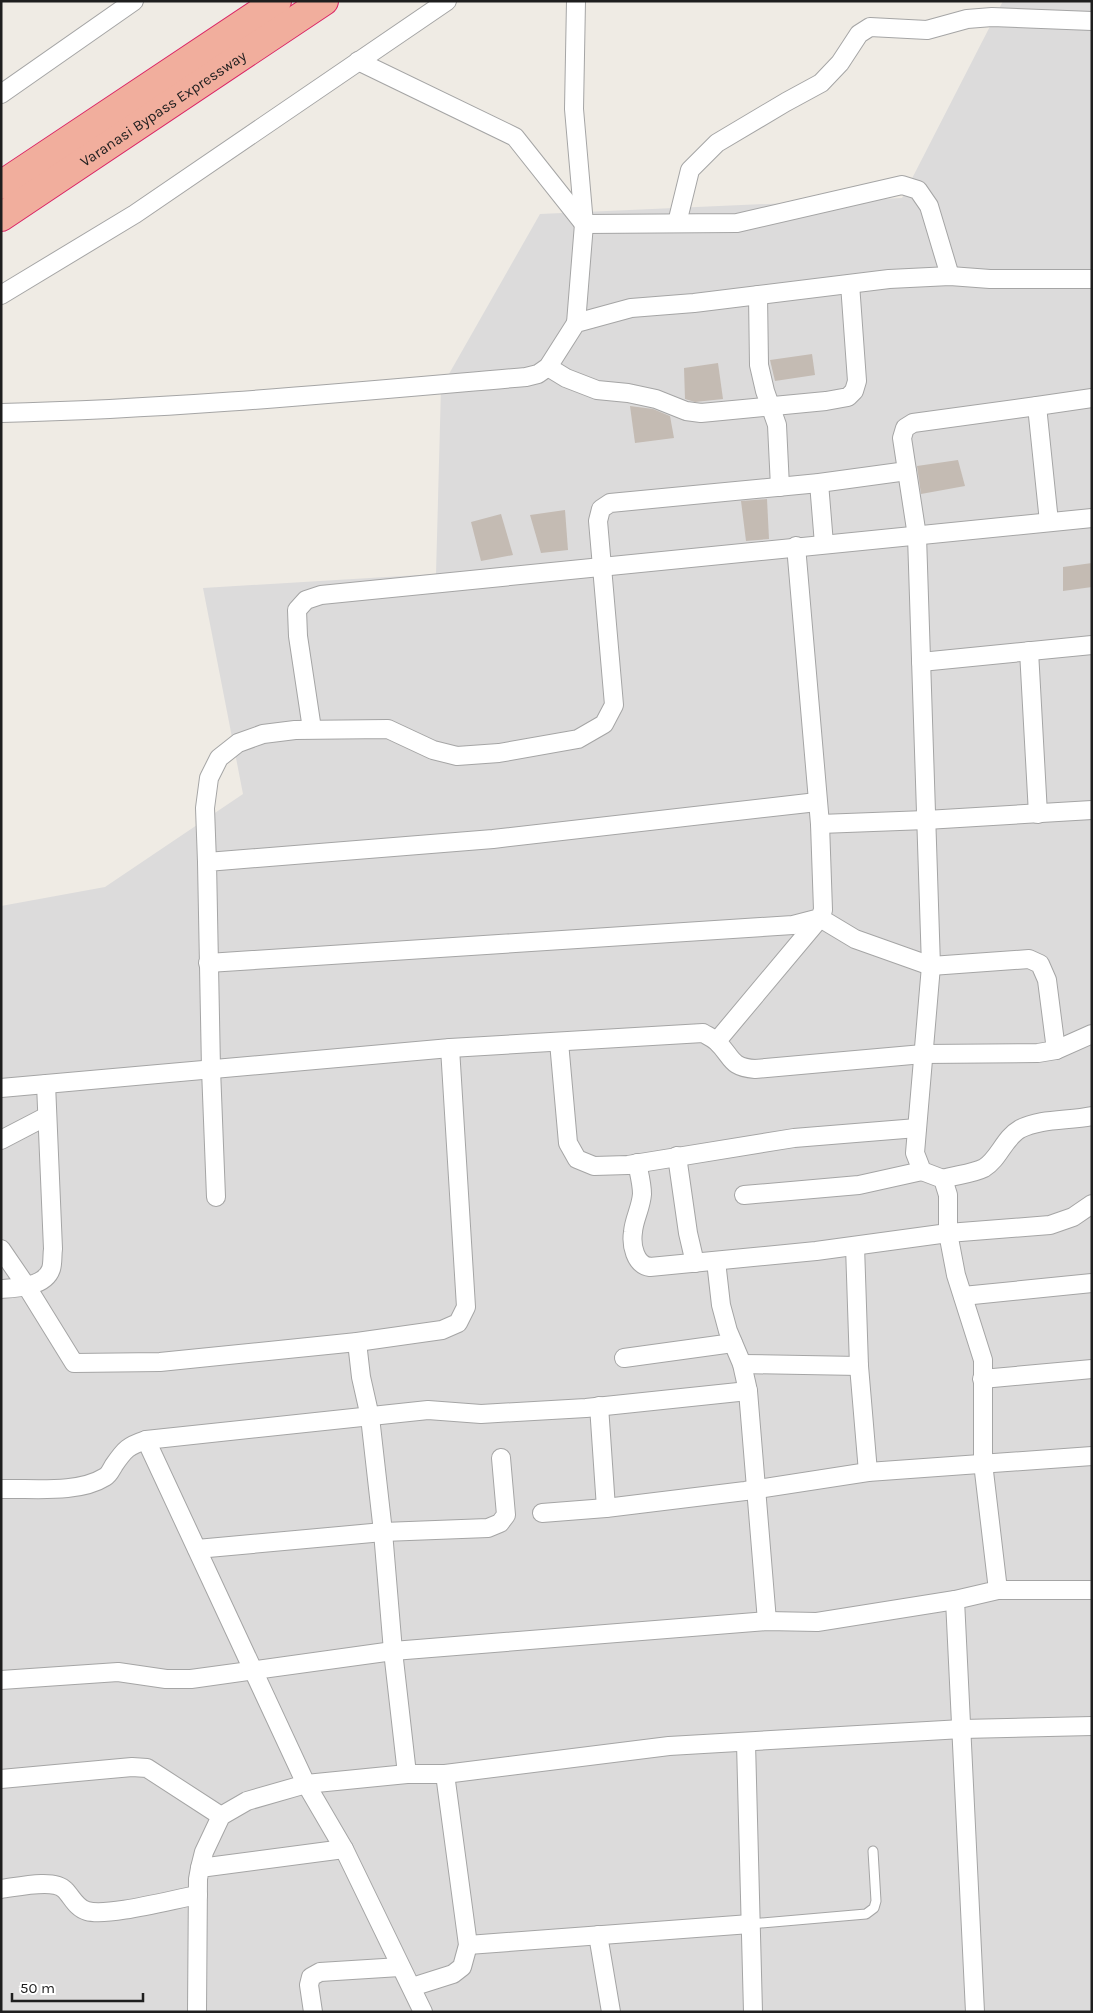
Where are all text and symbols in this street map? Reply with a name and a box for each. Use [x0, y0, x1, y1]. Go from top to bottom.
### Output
street label: Varanasi Bypass Expressway [77, 47, 250, 171]
scale bar [12, 1970, 144, 2002]
text: 50 m [20, 1979, 55, 1997]

